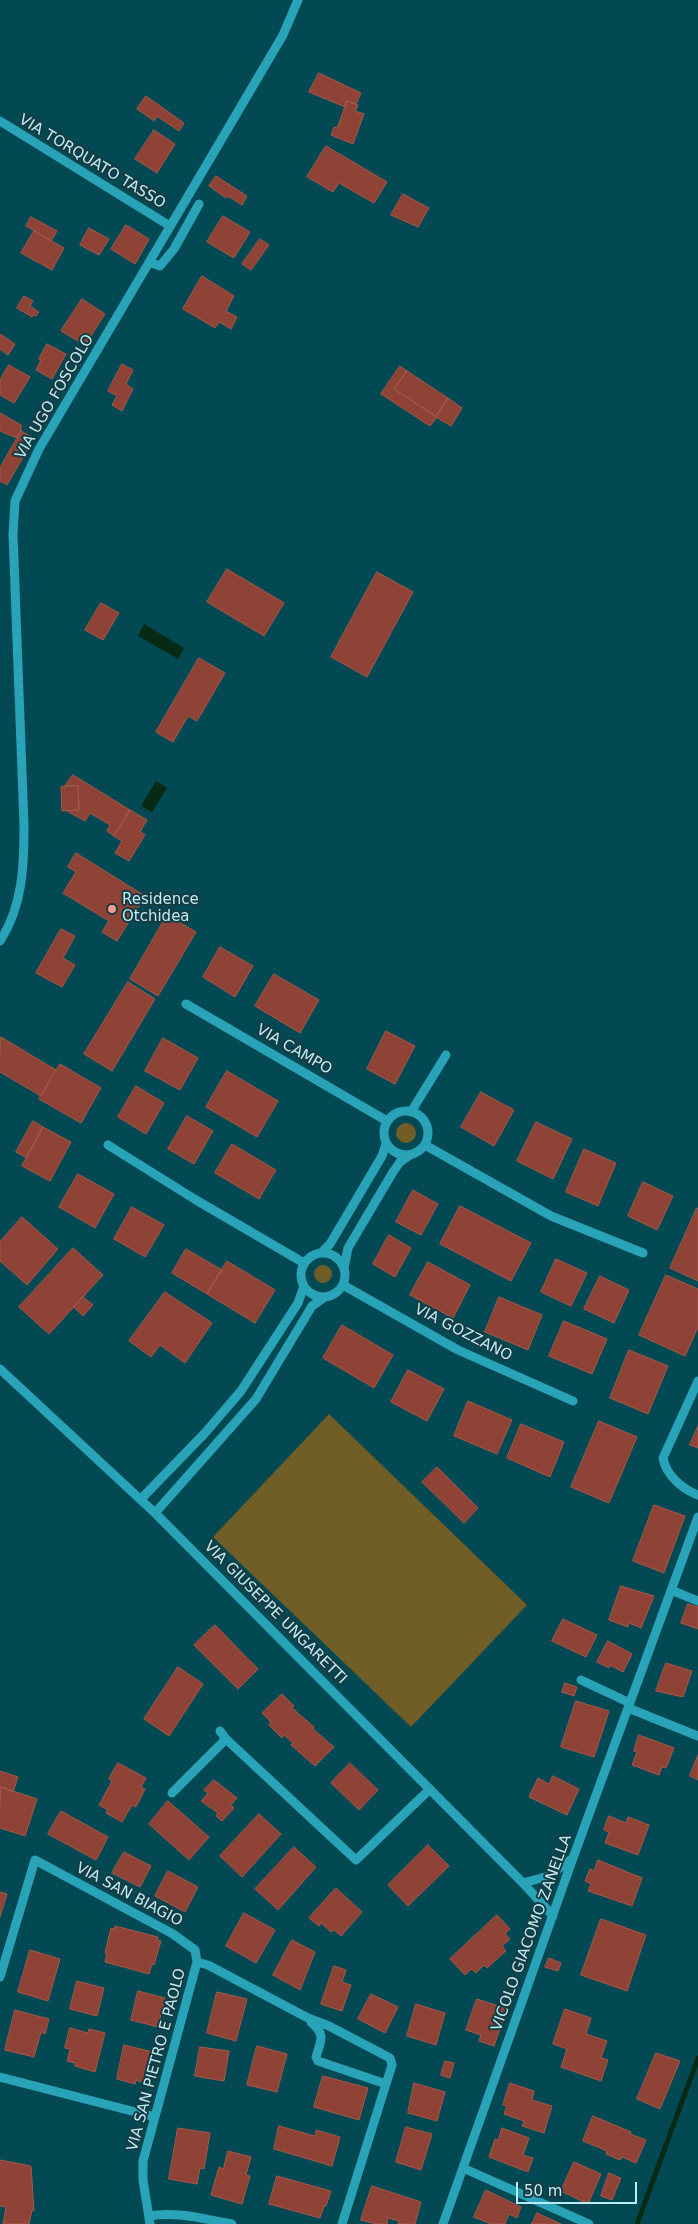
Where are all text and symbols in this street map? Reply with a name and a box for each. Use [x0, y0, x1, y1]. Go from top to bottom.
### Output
street label: VIA TORQUATO TASSO [15, 111, 169, 213]
street label: VIA UGO FOSCOLO [12, 332, 98, 462]
place label: Residence Otchidea [122, 891, 199, 926]
marker: Residence Otchidea [106, 903, 118, 915]
street label: VIA CAMPO [253, 1021, 335, 1079]
street label: VIA GOZZANO [411, 1301, 515, 1365]
street label: VIA GIUSEPPE UNGARETTI [200, 1538, 350, 1688]
street label: VICOLO GIACOMO ZANELLA [488, 1832, 576, 2034]
street label: VIA SAN BIAGIO [73, 1859, 185, 1931]
street label: VIA SAN PIETRO E PAOLO [124, 1967, 190, 2153]
scale bar [518, 2172, 639, 2204]
text: 50 m [524, 2182, 562, 2200]

